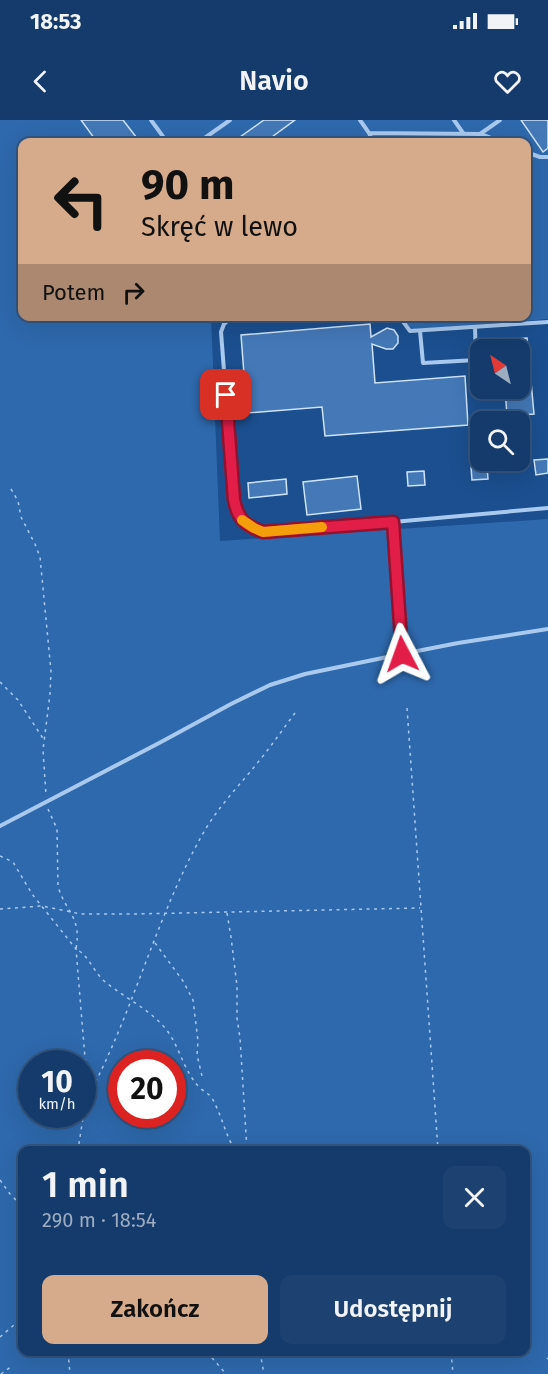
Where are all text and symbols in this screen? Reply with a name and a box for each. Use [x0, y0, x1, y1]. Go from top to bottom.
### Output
text: 18:53 [30, 8, 81, 35]
icon: back [24, 65, 57, 98]
text: Navio [239, 65, 309, 97]
icon: heart [491, 65, 524, 98]
text: 90 m [141, 160, 235, 210]
icon: left [42, 162, 120, 240]
text: Skręć w lewo [141, 211, 298, 243]
icon: right [117, 276, 150, 309]
text: Potem [42, 279, 105, 306]
north arrow [470, 339, 530, 399]
map controls [470, 339, 530, 471]
pin [200, 369, 251, 420]
icon: arrive [209, 378, 242, 411]
button: search [470, 411, 530, 471]
position arrow [370, 622, 434, 686]
speed limit sign: 20 [108, 1050, 186, 1128]
text: 10 [41, 1064, 73, 1100]
text: km/h [38, 1095, 76, 1113]
text: 1 min [42, 1163, 129, 1207]
button: close [443, 1166, 506, 1229]
text: 290 m · 18:54 [42, 1208, 156, 1232]
button: Zakończ [42, 1275, 268, 1344]
button: Udostępnij [280, 1275, 506, 1344]

